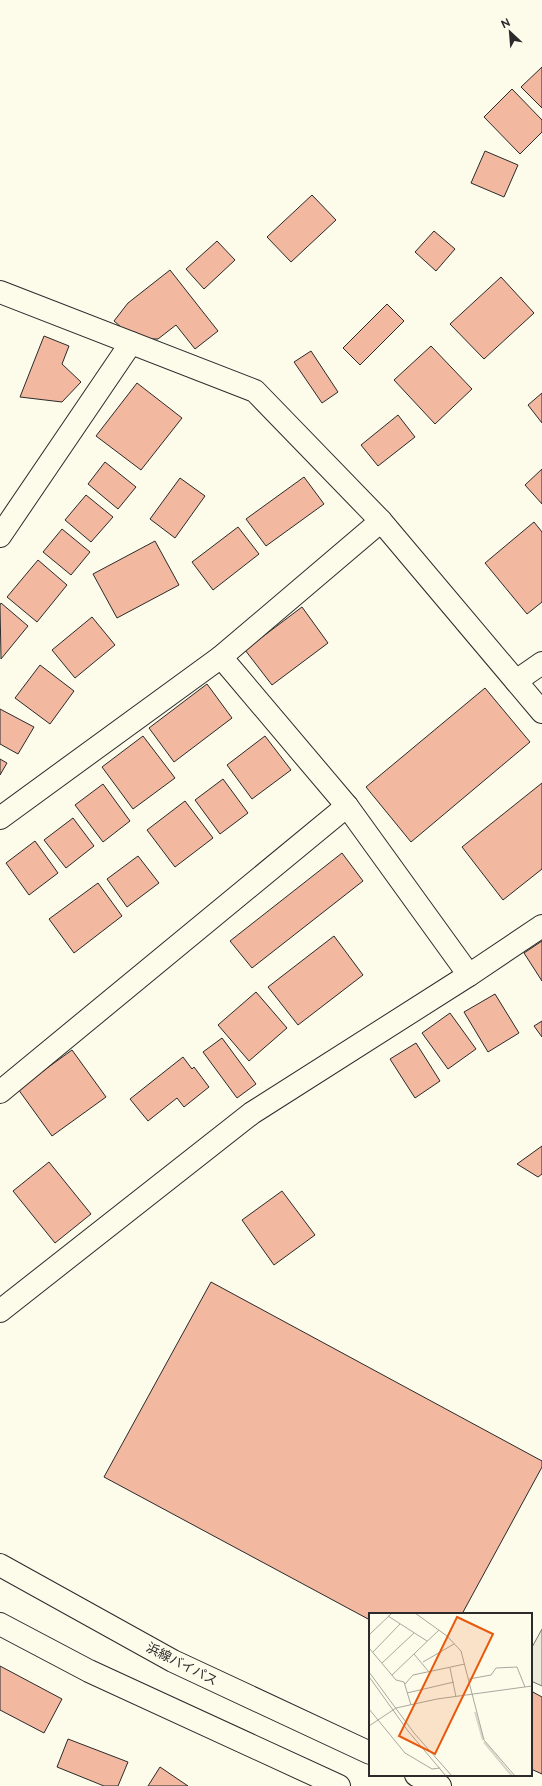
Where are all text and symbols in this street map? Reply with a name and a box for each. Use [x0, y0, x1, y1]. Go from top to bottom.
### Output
north arrow [490, 12, 530, 52]
text: N [499, 16, 512, 31]
inset map [369, 1613, 532, 1776]
street label: 浜線バイパス [144, 1640, 220, 1688]

